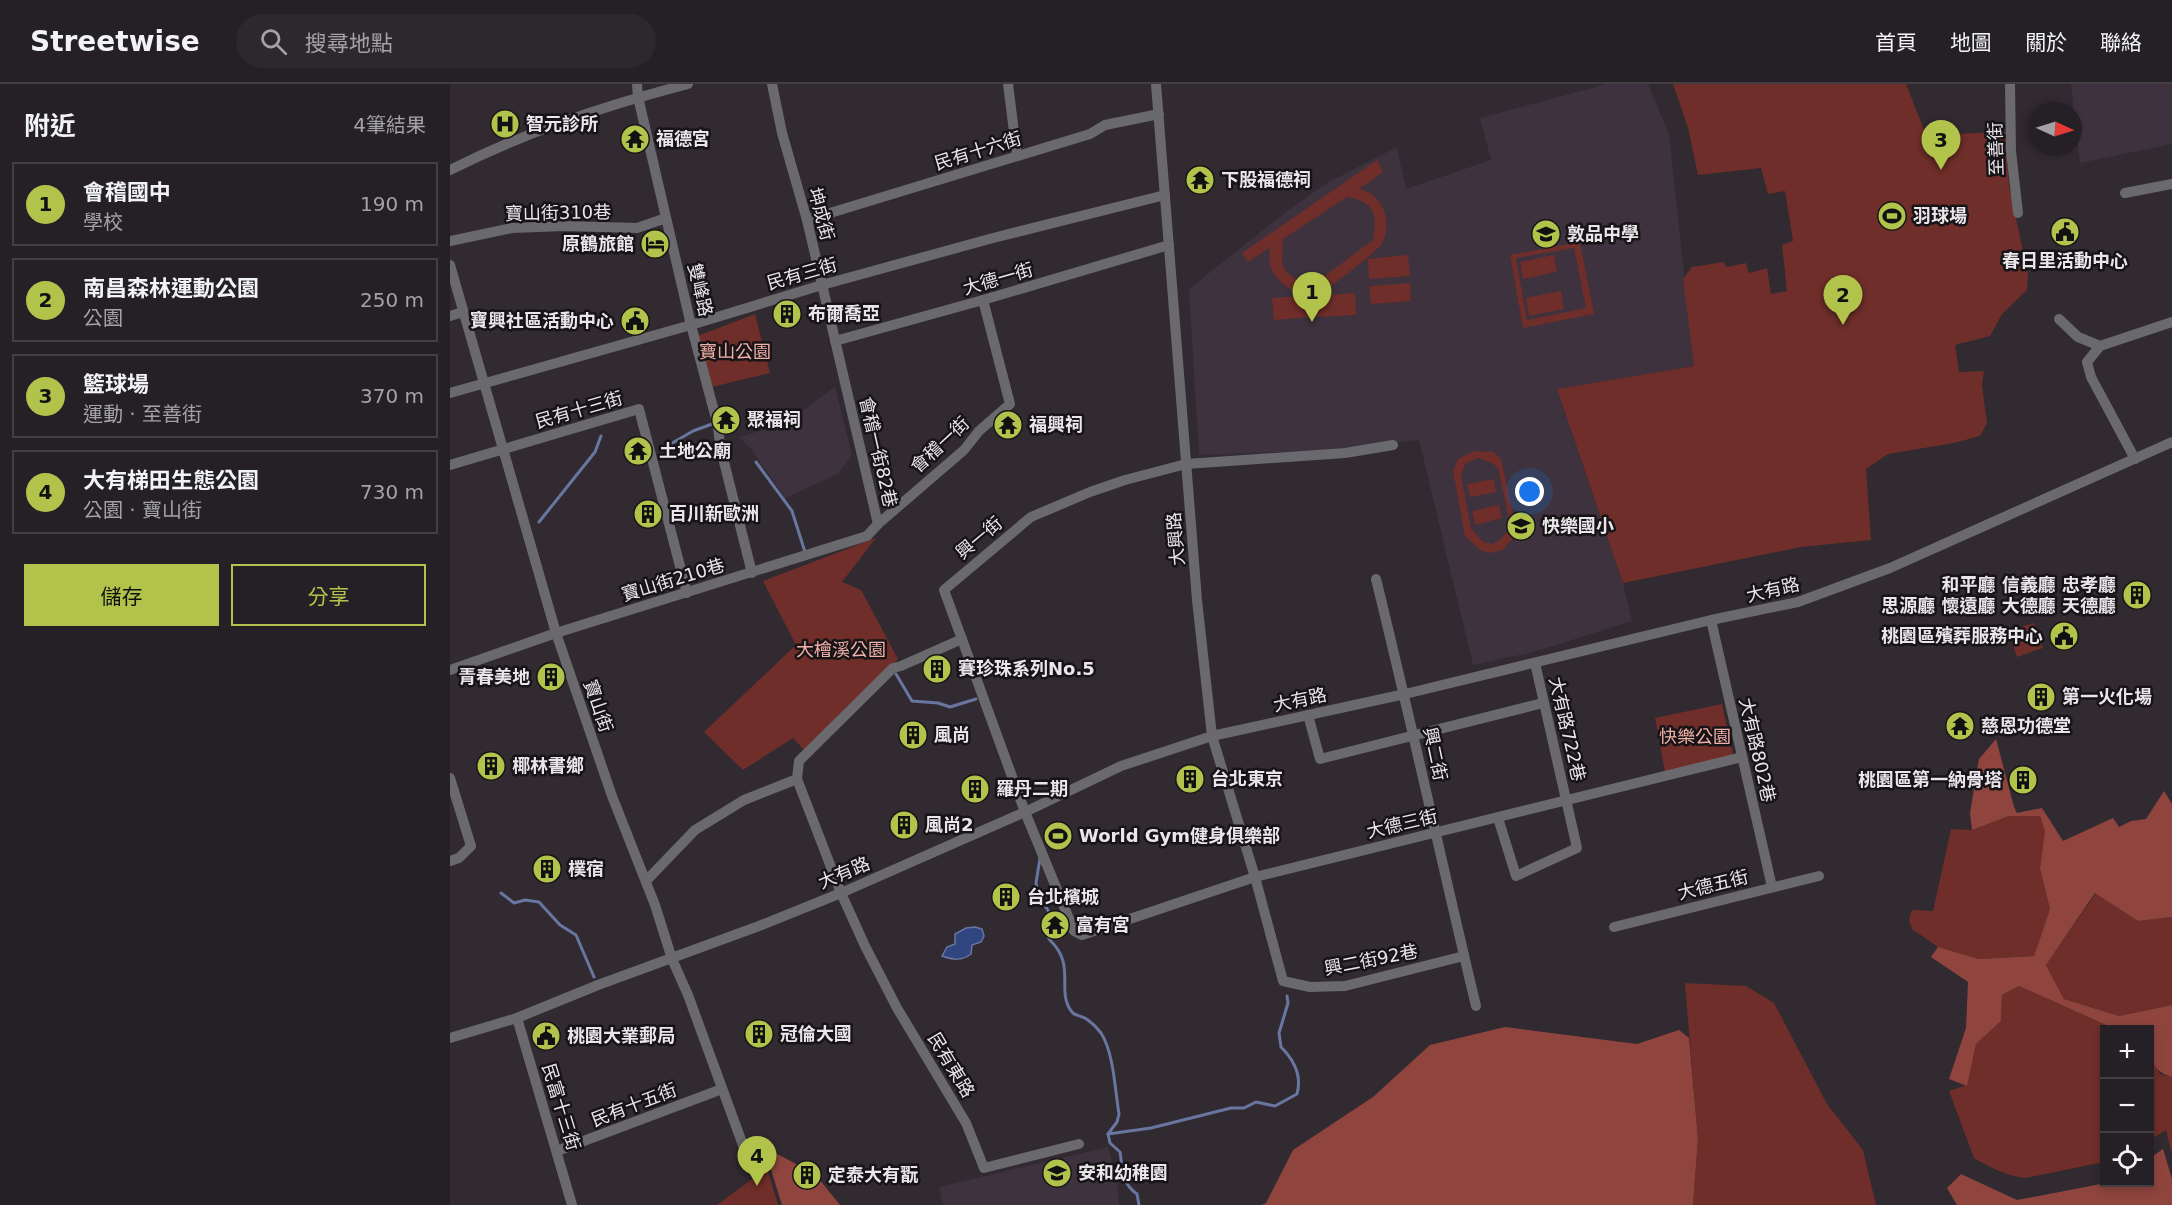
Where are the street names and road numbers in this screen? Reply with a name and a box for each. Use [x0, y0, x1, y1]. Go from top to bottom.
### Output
street label: 至善街 [1984, 122, 2007, 176]
street label: 民有十六街 [932, 127, 1024, 174]
street label: 坤成街 [804, 185, 839, 243]
street label: 寶山街310巷 [505, 201, 611, 224]
street label: 民有三街 [764, 254, 839, 294]
street label: 大德一街 [960, 259, 1035, 299]
street label: 雙峰路 [684, 261, 717, 319]
street label: 民有十三街 [533, 387, 625, 432]
street label: 會稽一街82巷 [856, 395, 901, 509]
street label: 會稽一街 [906, 412, 973, 477]
street label: 大興路 [1163, 511, 1188, 567]
street label: 興一街 [951, 512, 1006, 563]
street label: 寶山街210巷 [619, 554, 727, 605]
street label: 大有路 [1744, 573, 1802, 606]
street label: 大有路722巷 [1545, 675, 1590, 783]
street label: 寶山街 [580, 677, 617, 735]
street label: 大有路 [1271, 684, 1328, 715]
street label: 大有路802巷 [1735, 696, 1780, 804]
street label: 興二街 [1420, 725, 1451, 782]
street label: 大德三街 [1364, 805, 1439, 842]
street label: 大有路 [815, 852, 873, 893]
street label: 大德五街 [1675, 866, 1750, 903]
street label: 興二街92巷 [1322, 940, 1419, 979]
street label: 民有東路 [924, 1028, 979, 1101]
street label: 民富十三街 [538, 1061, 585, 1153]
street label: 民有十五街 [588, 1079, 680, 1130]

